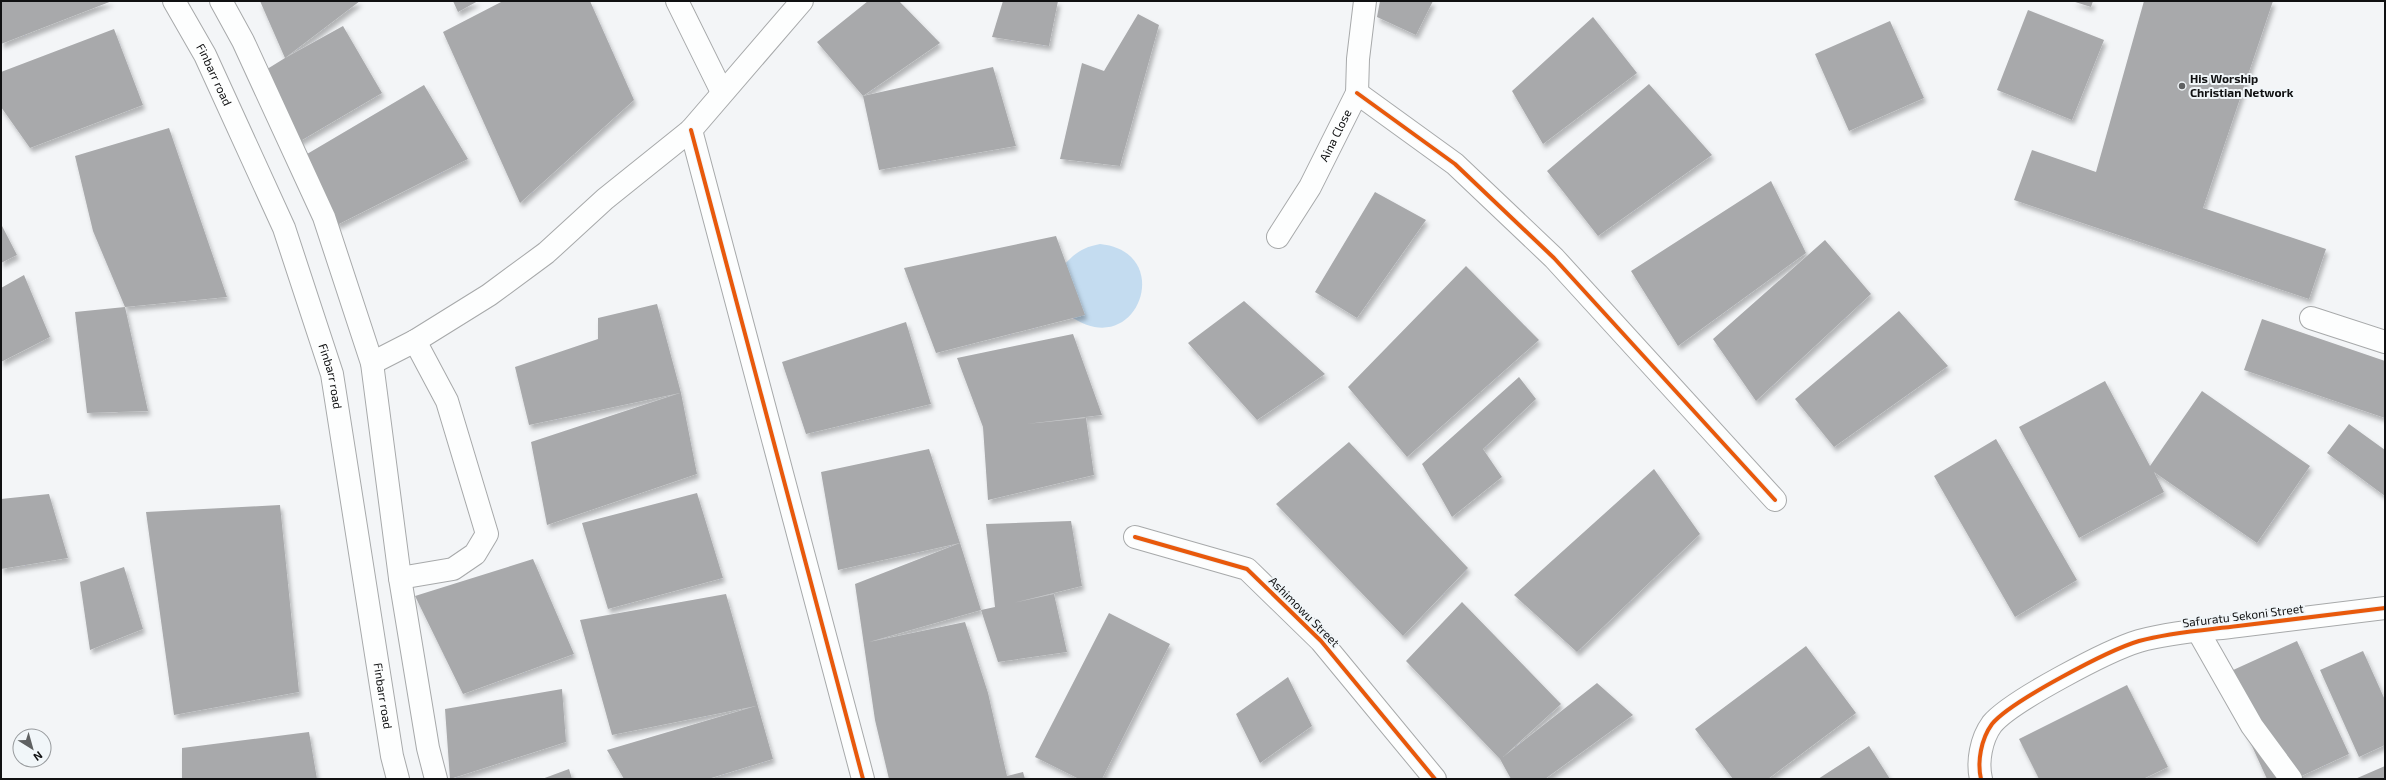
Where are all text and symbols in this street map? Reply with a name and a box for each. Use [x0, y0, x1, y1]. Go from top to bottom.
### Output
street label: Finbarr road [194, 41, 235, 108]
place label: His Worship Christian Network [2190, 71, 2294, 99]
marker: His Worship Christian Network [2177, 81, 2187, 91]
street label: Aina Close [1316, 107, 1354, 163]
street label: Finbarr road [316, 341, 345, 410]
street label: Ashimowu Street [1267, 573, 1343, 650]
street label: Safuratu Sekoni Street [2181, 601, 2305, 629]
street label: Finbarr road [371, 662, 396, 730]
north arrow [12, 728, 52, 768]
text: N [31, 749, 45, 764]

